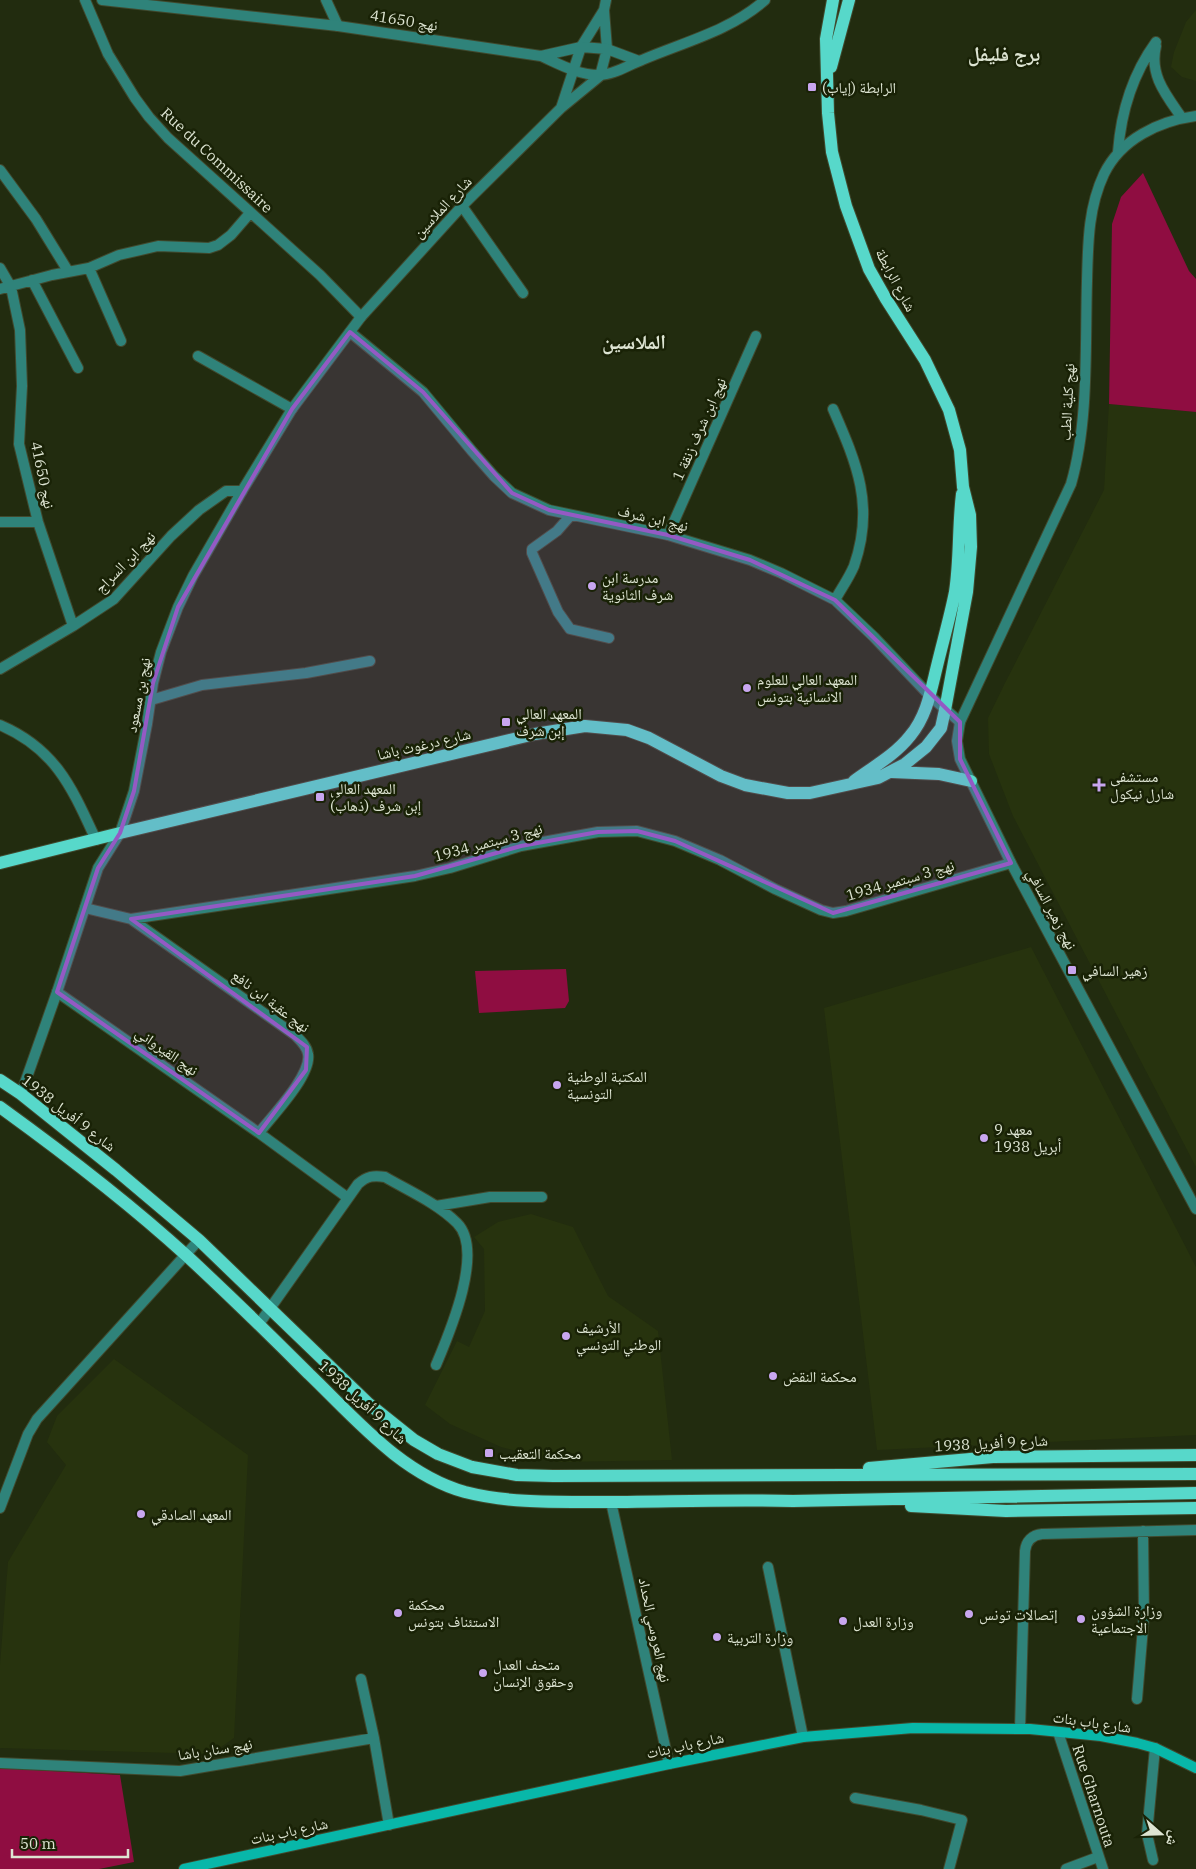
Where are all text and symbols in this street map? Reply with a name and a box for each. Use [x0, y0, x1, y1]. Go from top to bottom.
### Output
street label: نهج 41650 [369, 5, 439, 36]
district label: برج فليفل [968, 40, 1040, 67]
place label: الرابطة (إياب) [822, 78, 896, 97]
marker: الرابطة (إياب) [806, 81, 818, 93]
street label: Rue du Commissaire [157, 103, 277, 217]
street label: شارع الملاسين [408, 172, 476, 243]
street label: شارع الرابطة [871, 245, 921, 315]
district label: الملاسين [602, 328, 666, 355]
street label: نهج كلية الطب [1055, 363, 1080, 441]
street label: نهج ابن شرف زنقة 1 [668, 375, 731, 484]
street label: نهج 41650 [26, 440, 59, 511]
street label: نهج ابن شرف [616, 501, 690, 536]
street label: نهج ابن السراج [91, 527, 160, 598]
place label: مدرسة ابن شرف الثانوية [602, 568, 673, 604]
marker: مدرسة ابن شرف الثانوية [586, 580, 598, 592]
street label: نهج بن مسعود [121, 656, 156, 734]
place label: المعهد العالي للعلوم الانسانية بتونس [757, 670, 857, 707]
marker: المعهد العالي للعلوم الانسانية بتونس [741, 682, 753, 694]
place label: المعهد العالي إبن شرف [516, 704, 582, 741]
marker: المعهد العالي إبن شرف [500, 716, 512, 728]
street label: شارع درغوث باشا [375, 724, 473, 765]
place label: مستشفى شارل نيكول [1110, 767, 1174, 804]
marker: مستشفى شارل نيكول [1092, 778, 1106, 792]
place label: المعهد العالي إبن شرف (ذهاب) [330, 779, 422, 816]
marker: المعهد العالي إبن شرف (ذهاب) [314, 791, 326, 803]
street label: نهج 3 سبتمبر 1934 [432, 818, 545, 867]
street label: نهج 3 سبتمبر 1934 [844, 855, 957, 905]
street label: نهج زهير السافي [1020, 865, 1081, 954]
place label: زهير السافي [1082, 961, 1148, 982]
marker: زهير السافي [1066, 964, 1078, 976]
street label: نهج عقبة ابن نافع [228, 966, 314, 1037]
street label: نهج القيرواني [130, 1022, 202, 1082]
place label: المكتبة الوطنية التونسية [567, 1067, 647, 1103]
street label: شارع 9 أفريل 1938 [18, 1070, 120, 1156]
marker: المكتبة الوطنية التونسية [551, 1079, 563, 1091]
place label: معهد 9 أبريل 1938 [994, 1120, 1061, 1157]
marker: معهد 9 أبريل 1938 [978, 1132, 990, 1144]
place label: الأرشيف الوطني التونسي [576, 1318, 661, 1356]
marker: الأرشيف الوطني التونسي [560, 1330, 572, 1342]
street label: شارع 9 أفريل 1938 [314, 1356, 411, 1449]
place label: محكمة النقض [783, 1367, 857, 1387]
marker: محكمة النقض [767, 1370, 779, 1382]
street label: شارع 9 أفريل 1938 [934, 1431, 1049, 1456]
place label: محكمة التعقيب [499, 1444, 581, 1463]
marker: محكمة التعقيب [483, 1447, 495, 1459]
place label: المعهد الصادقي [151, 1505, 232, 1526]
marker: المعهد الصادقي [135, 1508, 147, 1520]
street label: نهج العروسي الحداد [632, 1576, 675, 1685]
place label: محكمة الاستئناف بتونس [408, 1595, 499, 1632]
place label: وزارة الشؤون الاجتماعية [1091, 1601, 1162, 1637]
place label: إتصالات تونس [979, 1605, 1058, 1625]
marker: محكمة الاستئناف بتونس [392, 1607, 404, 1619]
marker: إتصالات تونس [963, 1608, 975, 1620]
place label: وزارة العدل [853, 1612, 914, 1632]
marker: وزارة الشؤون الاجتماعية [1075, 1613, 1087, 1625]
marker: وزارة العدل [837, 1615, 849, 1627]
place label: وزارة التربية [727, 1628, 793, 1647]
marker: وزارة التربية [711, 1631, 723, 1643]
place label: متحف العدل وحقوق الإنسان [493, 1655, 574, 1692]
marker: متحف العدل وحقوق الإنسان [477, 1667, 489, 1679]
street label: شارع باب بنات [1051, 1707, 1132, 1738]
street label: شارع باب بنات [644, 1727, 726, 1763]
street label: نهج سنان باشا [176, 1734, 254, 1765]
street label: Rue Gharnouta [1068, 1742, 1120, 1850]
north arrow [1136, 1809, 1186, 1859]
street label: شارع باب بنات [248, 1813, 330, 1849]
scale bar [12, 1826, 129, 1858]
text: ش [1162, 1828, 1184, 1849]
text: 50 m [20, 1834, 56, 1853]

